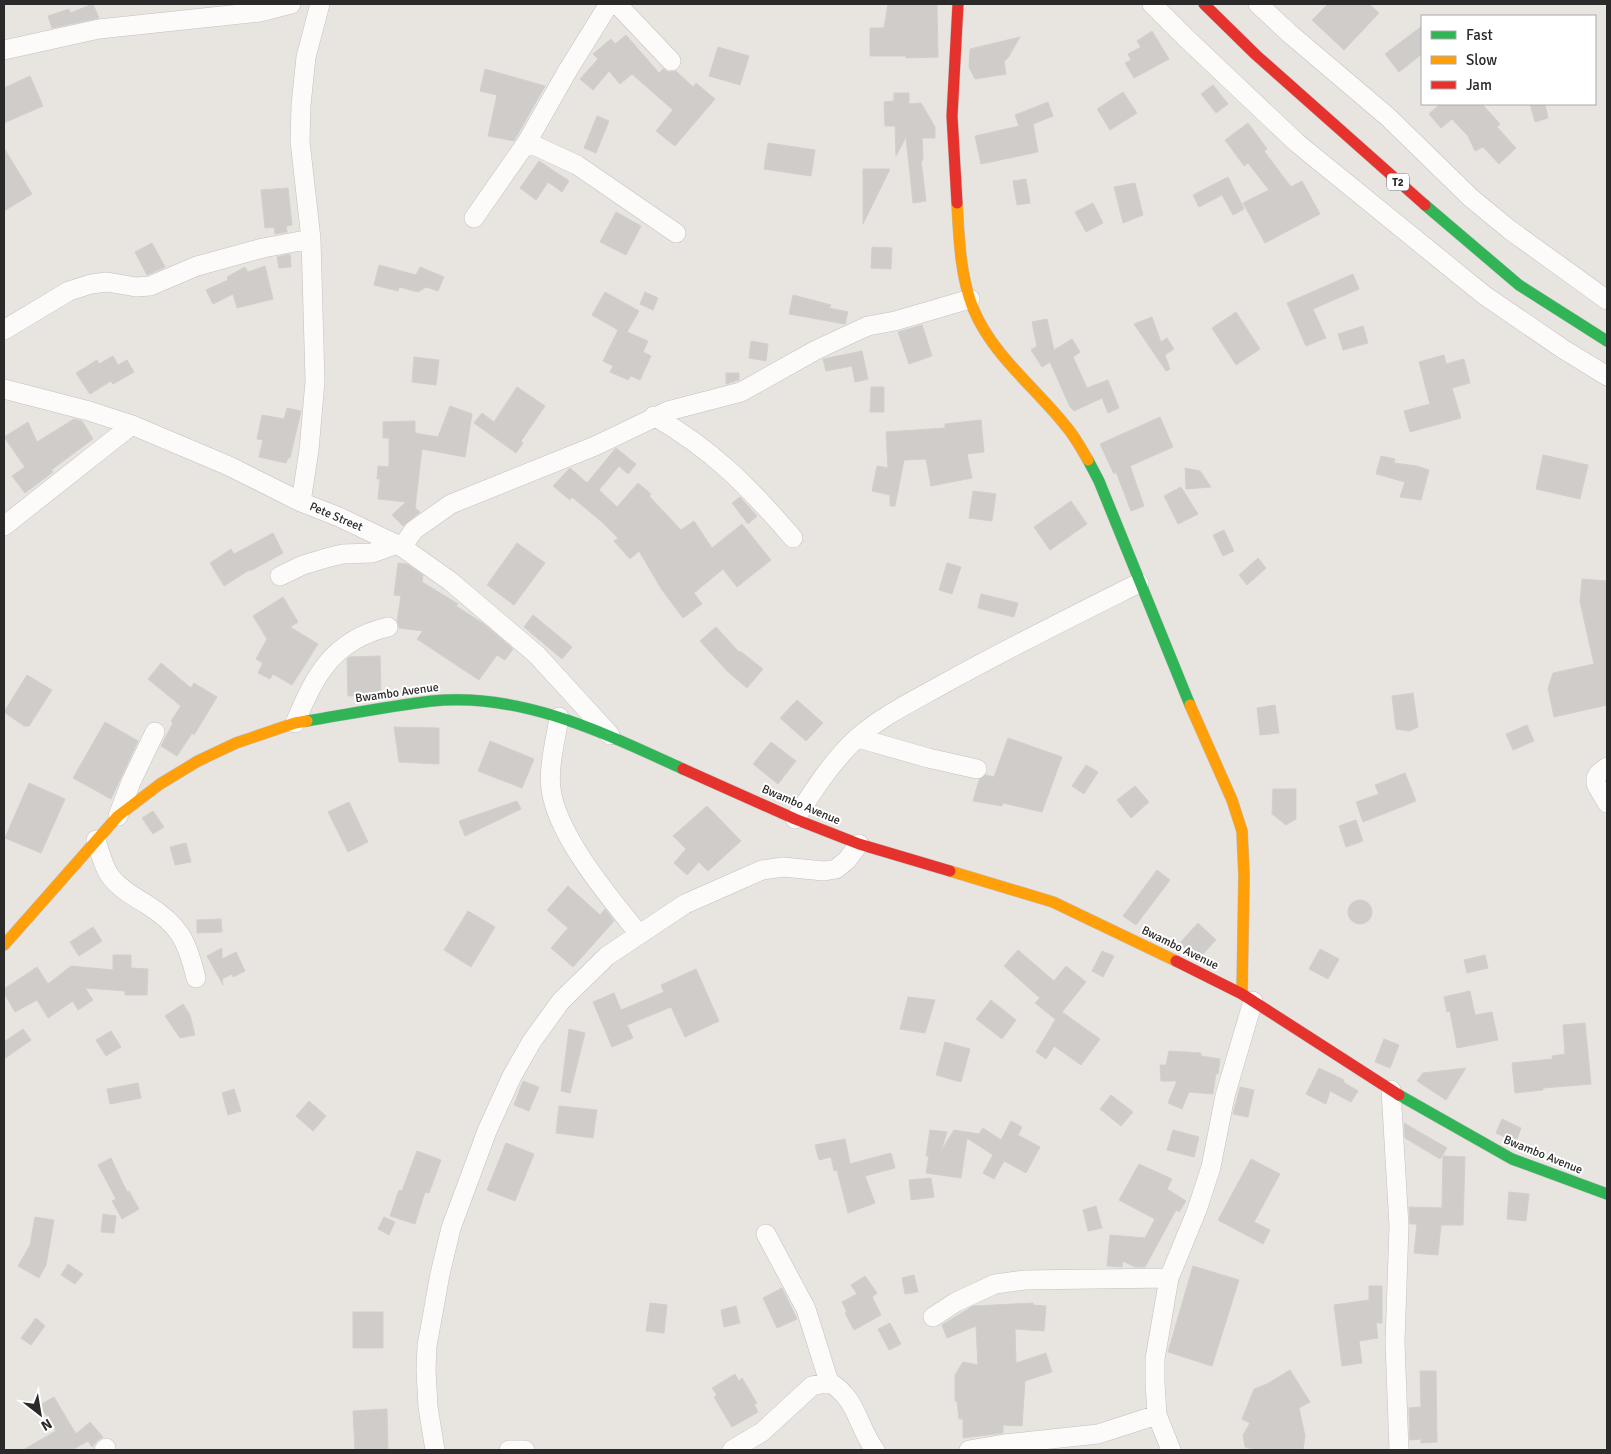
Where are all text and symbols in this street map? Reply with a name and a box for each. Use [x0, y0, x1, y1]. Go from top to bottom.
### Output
legend [1421, 15, 1596, 105]
text: Fast [1466, 26, 1493, 44]
text: Slow [1466, 51, 1497, 69]
text: Jam [1466, 76, 1492, 94]
road number: T2 [1387, 173, 1409, 190]
street label: Pete Street [307, 499, 365, 535]
street label: Bwambo Avenue [354, 680, 440, 706]
street label: Bwambo Avenue [759, 782, 843, 828]
street label: Bwambo Avenue [1139, 923, 1221, 973]
street label: Bwambo Avenue [1501, 1132, 1585, 1178]
north arrow [15, 1389, 65, 1439]
text: N [38, 1415, 55, 1435]

